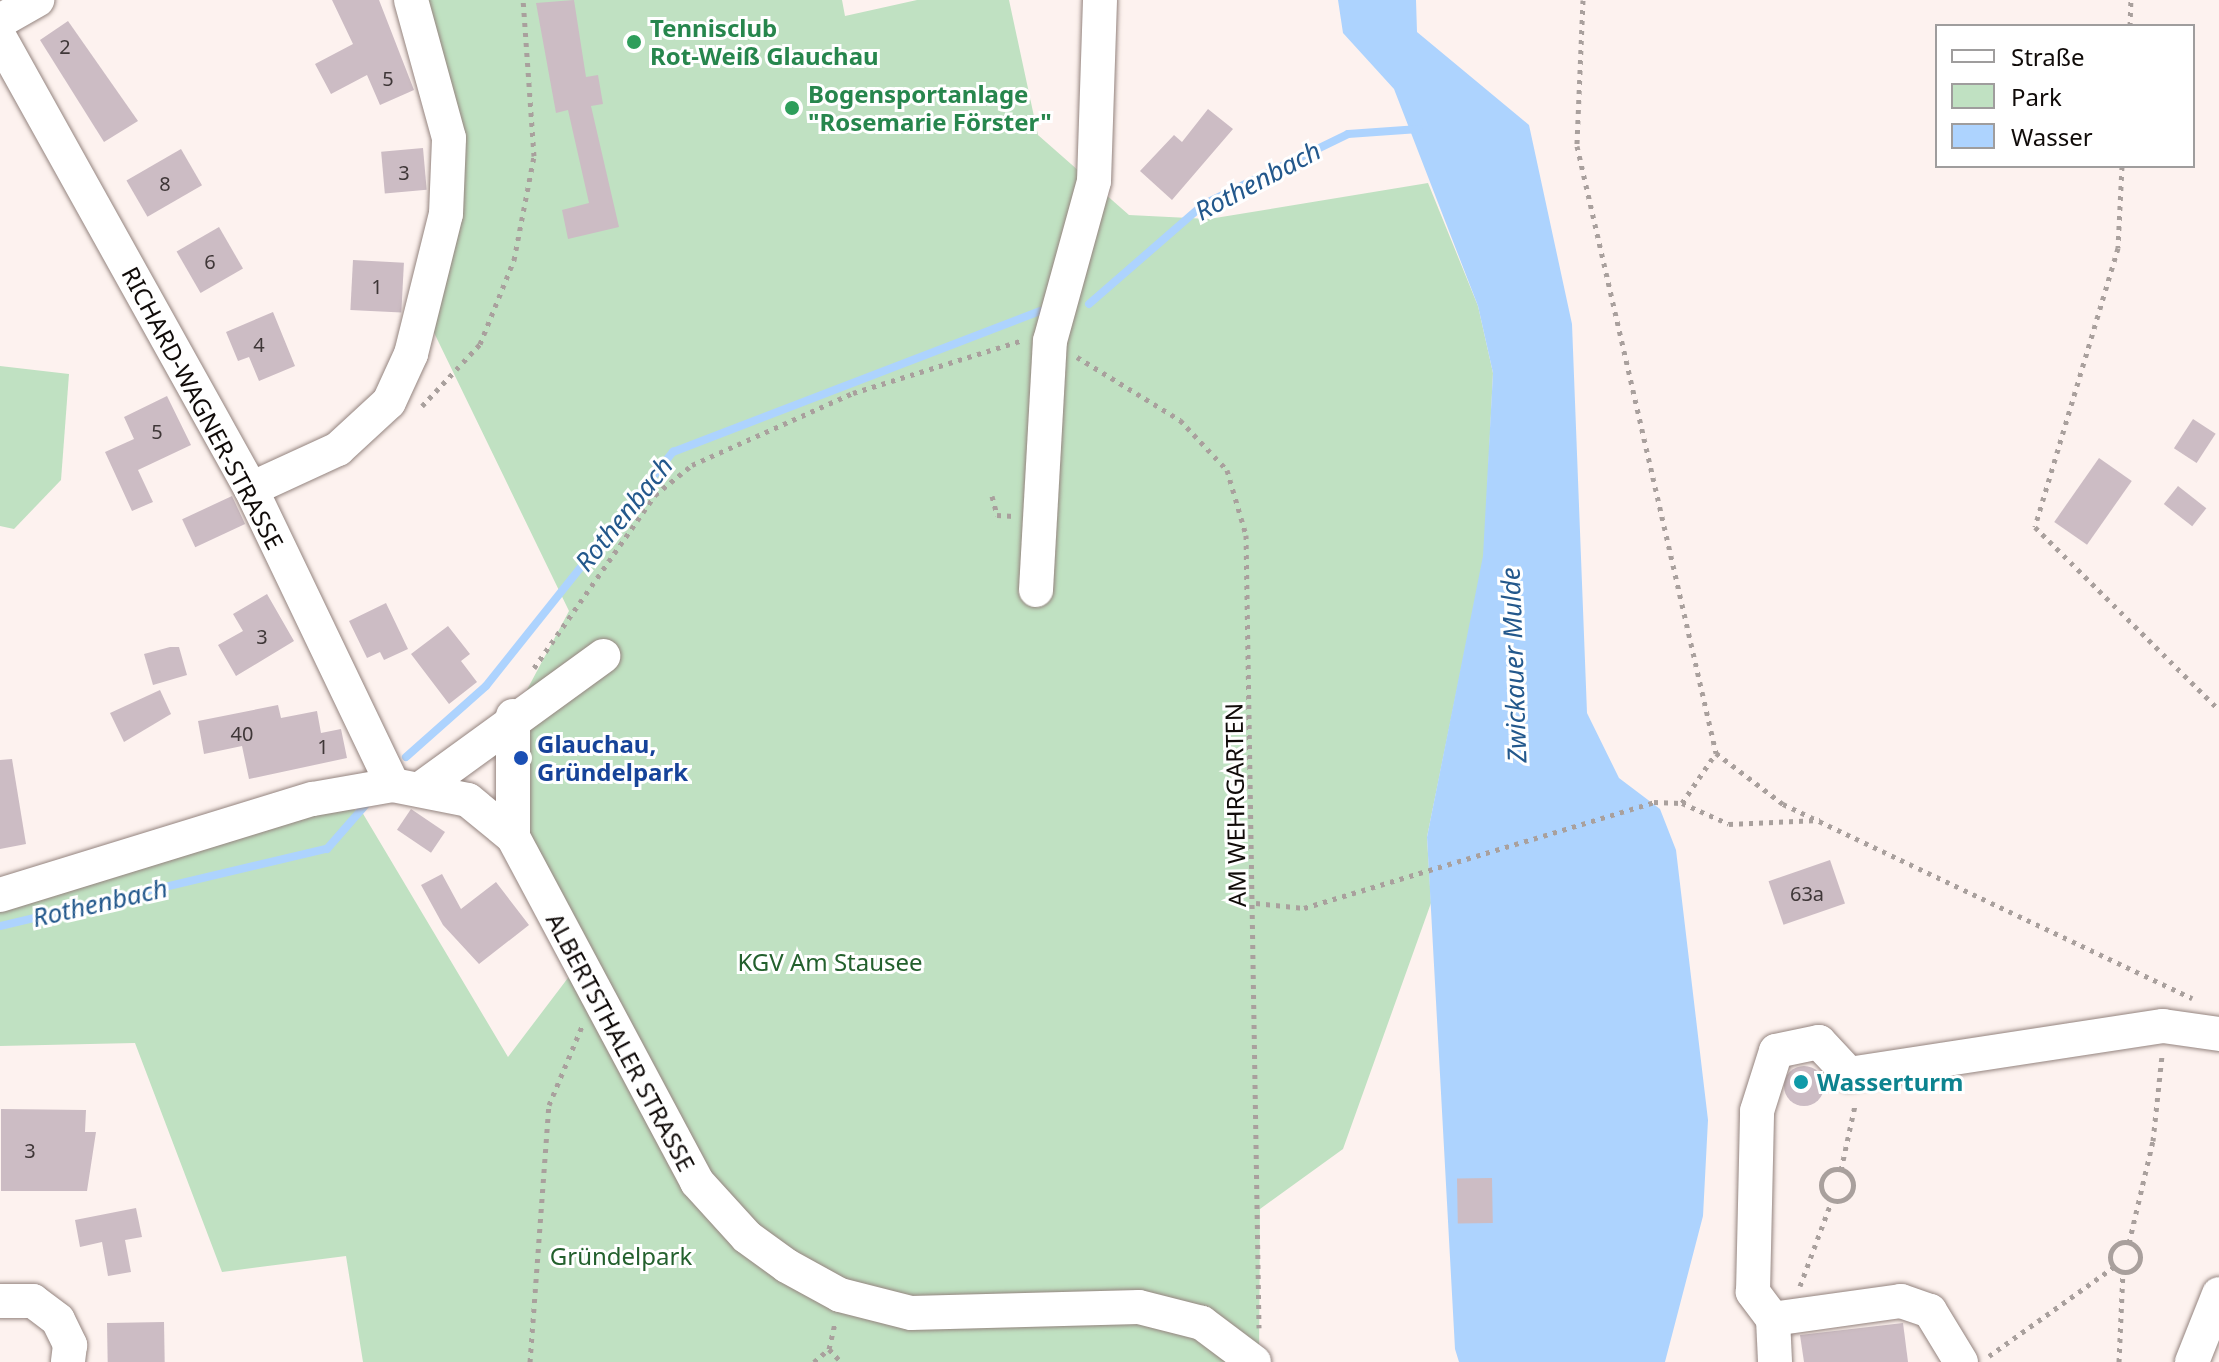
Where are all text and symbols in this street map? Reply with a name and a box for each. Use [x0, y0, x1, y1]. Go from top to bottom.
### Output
place label: Tennisclub Rot-Weiß Glauchau [650, 14, 879, 70]
legend [1935, 24, 2195, 168]
marker: Tennisclub Rot-Weiß Glauchau [625, 33, 643, 51]
house number: 2 [59, 34, 71, 58]
text: Straße [2011, 40, 2084, 73]
house number: 5 [382, 66, 394, 90]
place label: Bogensportanlage "Rosemarie Förster" [808, 80, 1052, 136]
text: Park [2011, 80, 2062, 113]
marker: Bogensportanlage "Rosemarie Förster" [783, 99, 801, 117]
text: Wasser [2011, 120, 2093, 153]
water label: Rothenbach [1190, 135, 1326, 227]
house number: 3 [398, 160, 410, 184]
house number: 8 [159, 171, 171, 195]
house number: 6 [204, 249, 216, 273]
street label: RICHARD-WAGNER-STRASSE [116, 262, 290, 554]
house number: 1 [371, 274, 383, 298]
house number: 4 [253, 332, 265, 356]
house number: 5 [151, 419, 163, 443]
water label: Rothenbach [568, 451, 680, 577]
water label: Zwickauer Mulde [1495, 567, 1533, 763]
house number: 3 [256, 624, 268, 648]
street label: AM WEHRGARTEN [1219, 703, 1251, 907]
house number: 40 [231, 721, 253, 745]
place label: Glauchau, Gründelpark [537, 730, 688, 786]
house number: 1 [317, 734, 329, 758]
marker: Glauchau, Gründelpark [512, 749, 530, 767]
water label: Rothenbach [29, 872, 171, 934]
house number: 63a [1790, 881, 1824, 905]
street label: ALBERTSTHALER STRASSE [541, 908, 701, 1176]
park label: KGV Am Stausee [737, 948, 923, 976]
place label: Wasserturm [1817, 1068, 1963, 1096]
marker: Wasserturm [1792, 1073, 1810, 1091]
house number: 3 [24, 1138, 36, 1162]
park label: Gründelpark [550, 1242, 692, 1270]

